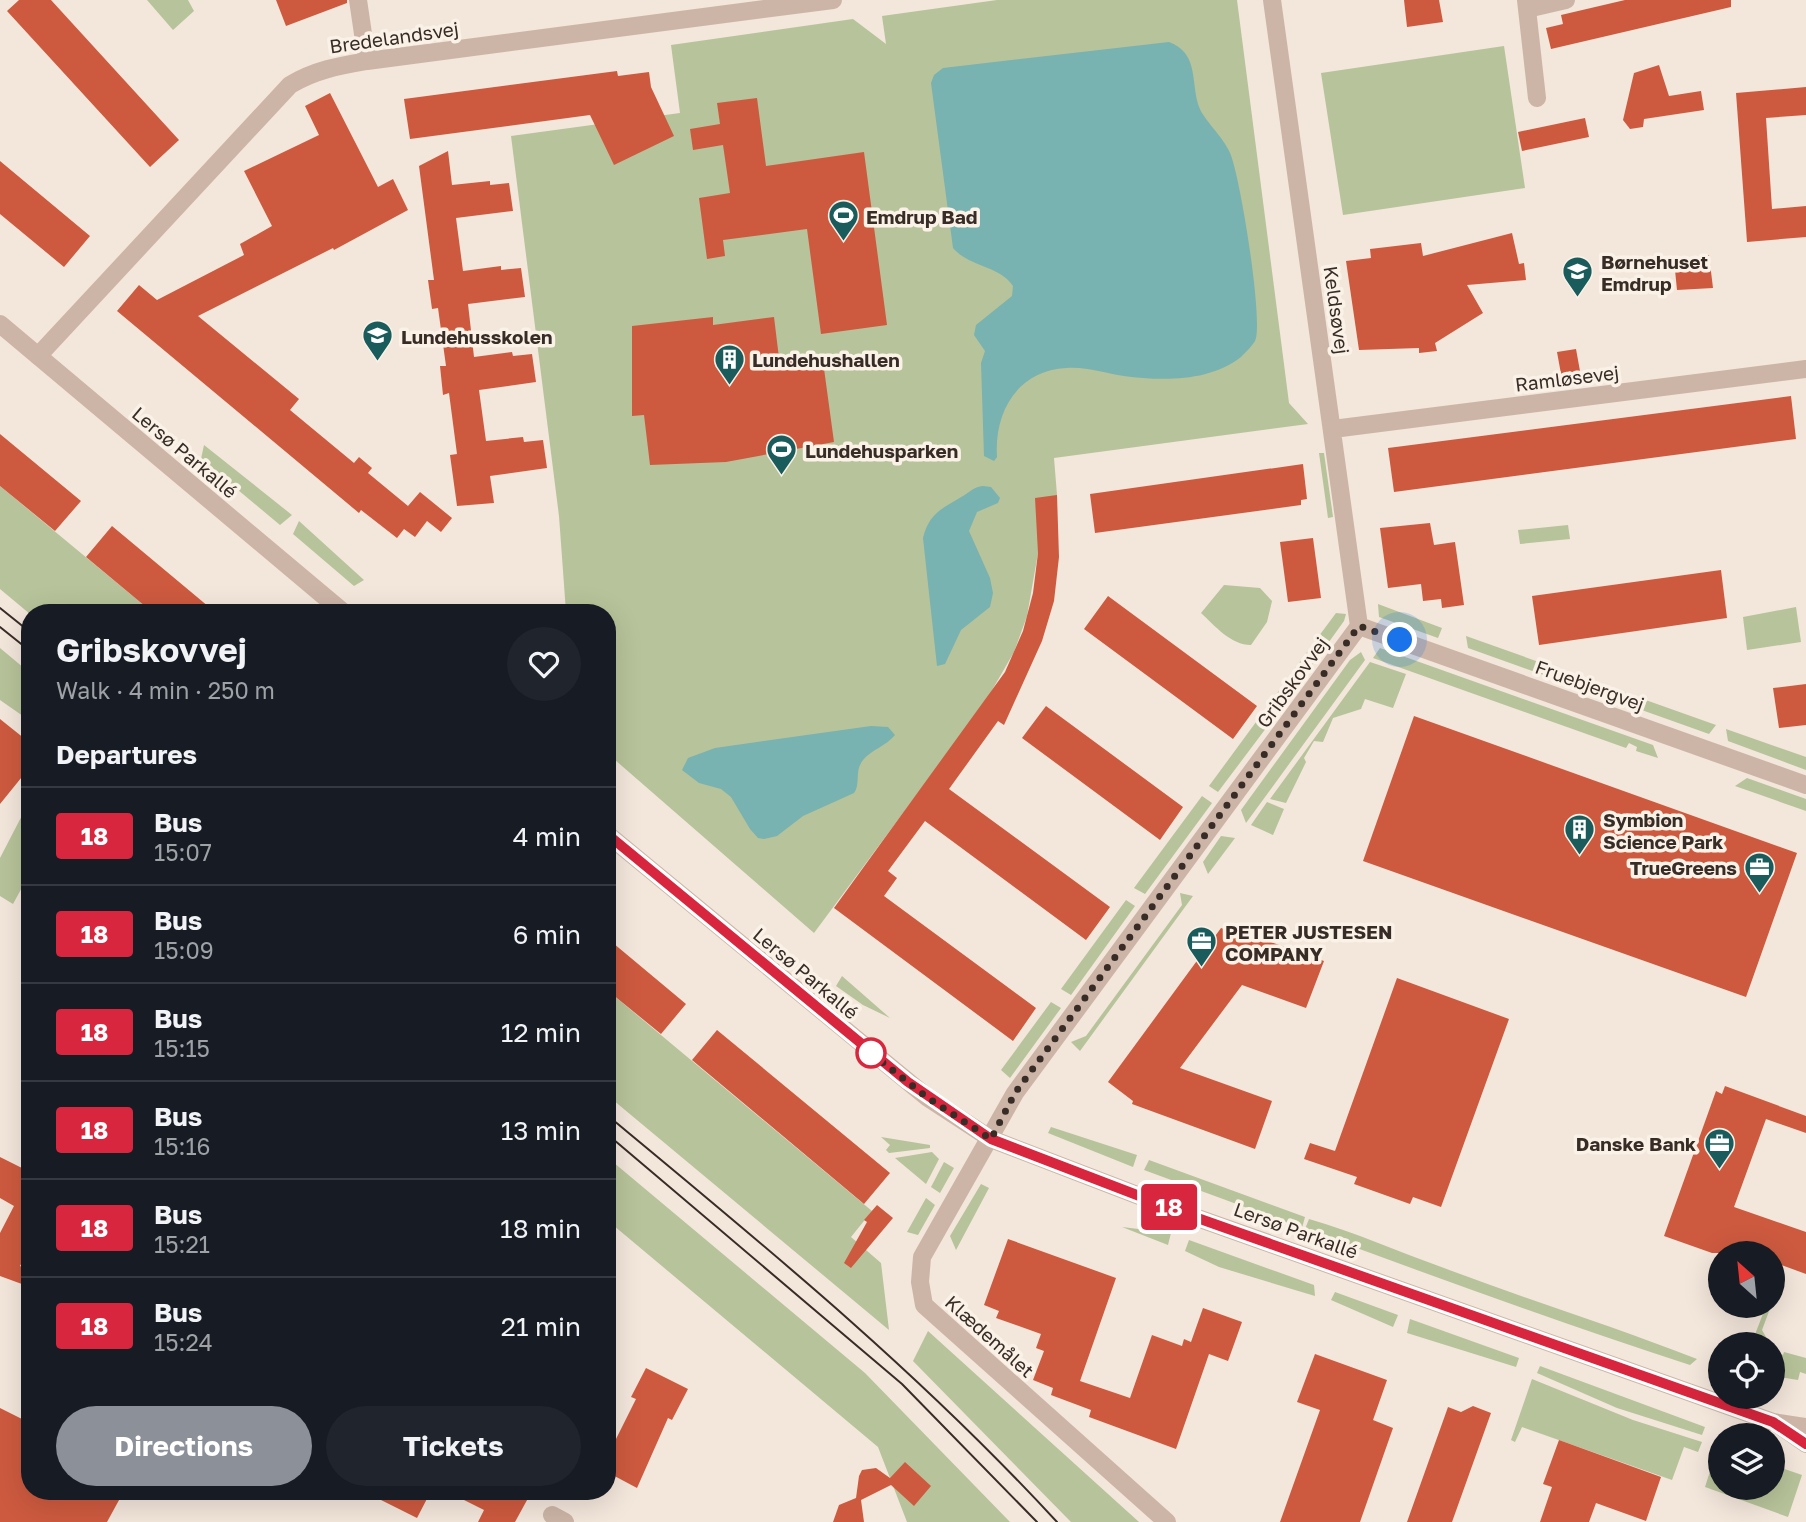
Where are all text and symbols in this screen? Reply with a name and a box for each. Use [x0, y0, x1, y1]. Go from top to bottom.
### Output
street label: Bredelandsvej [328, 17, 460, 57]
sports icon: Emdrup Bad [826, 199, 860, 243]
place label: Emdrup Bad [866, 205, 977, 228]
place label: Børnehuset Emdrup [1601, 250, 1708, 295]
school or university icon: Børnehuset Emdrup [1561, 255, 1595, 299]
street label: Keldsøvej [1319, 264, 1355, 356]
school or university icon: Lundehusskolen [361, 319, 395, 363]
place label: Lundehusskolen [401, 325, 552, 348]
building icon: Lundehushallen [712, 342, 746, 386]
place label: Lundehushallen [752, 348, 900, 371]
street label: Ramløsevej [1514, 360, 1620, 396]
street label: Lersø Parkallé [128, 401, 242, 503]
sports icon: Lundehusparken [765, 433, 799, 477]
place label: Lundehusparken [805, 439, 958, 462]
your location [1382, 622, 1417, 657]
button: heart [507, 627, 581, 701]
text: Gribskovvej [56, 630, 247, 669]
street label: Gribskovvej [1251, 632, 1333, 732]
street label: Fruebjergvej [1532, 655, 1648, 715]
text: Walk · 4 min · 250 m [56, 676, 275, 704]
text: Departures [56, 739, 197, 770]
text: Bus [154, 807, 202, 838]
place label: Symbion Science Park [1603, 808, 1723, 853]
building icon: Symbion Science Park [1563, 813, 1597, 857]
text: 18 [81, 821, 108, 850]
text: 4 min [513, 821, 581, 852]
text: 15:07 [154, 838, 212, 866]
office icon: TrueGreens [1743, 850, 1777, 894]
place label: TrueGreens [1630, 856, 1737, 879]
text: Bus [154, 905, 202, 936]
text: 18 [81, 919, 108, 948]
text: 6 min [513, 919, 581, 950]
place label: PETER JUSTESEN COMPANY [1225, 920, 1392, 965]
street label: Lersø Parkallé [749, 922, 863, 1024]
office icon: PETER JUSTESEN COMPANY [1185, 925, 1219, 969]
text: 15:09 [154, 936, 214, 964]
text: Bus [154, 1003, 202, 1034]
text: 18 [81, 1017, 108, 1046]
text: 12 min [501, 1017, 581, 1048]
text: 15:15 [154, 1034, 210, 1062]
unlabelled marker [856, 1038, 886, 1068]
text: Bus [154, 1101, 202, 1132]
text: 18 [81, 1115, 108, 1144]
text: 13 min [501, 1115, 581, 1146]
office icon: Danske Bank [1702, 1126, 1736, 1170]
text: 15:16 [154, 1132, 210, 1160]
place label: Danske Bank [1576, 1132, 1696, 1155]
line badge: 18 [1138, 1184, 1200, 1230]
text: 18 [1155, 1192, 1183, 1221]
street label: Lersø Parkallé [1231, 1197, 1361, 1263]
text: Bus [154, 1199, 202, 1230]
text: 18 [81, 1213, 108, 1242]
text: 18 min [500, 1213, 581, 1244]
text: 15:21 [154, 1230, 210, 1258]
north arrow [1708, 1241, 1785, 1318]
map controls [1708, 1241, 1785, 1500]
street label: Klædemålet [941, 1290, 1039, 1382]
text: Bus [154, 1297, 202, 1328]
text: 18 [81, 1311, 108, 1340]
text: 21 min [501, 1311, 581, 1342]
text: 15:24 [154, 1328, 213, 1356]
button: locate [1708, 1332, 1785, 1409]
button: Directions [56, 1406, 312, 1486]
button: Tickets [326, 1406, 581, 1486]
button: layers [1708, 1423, 1785, 1500]

